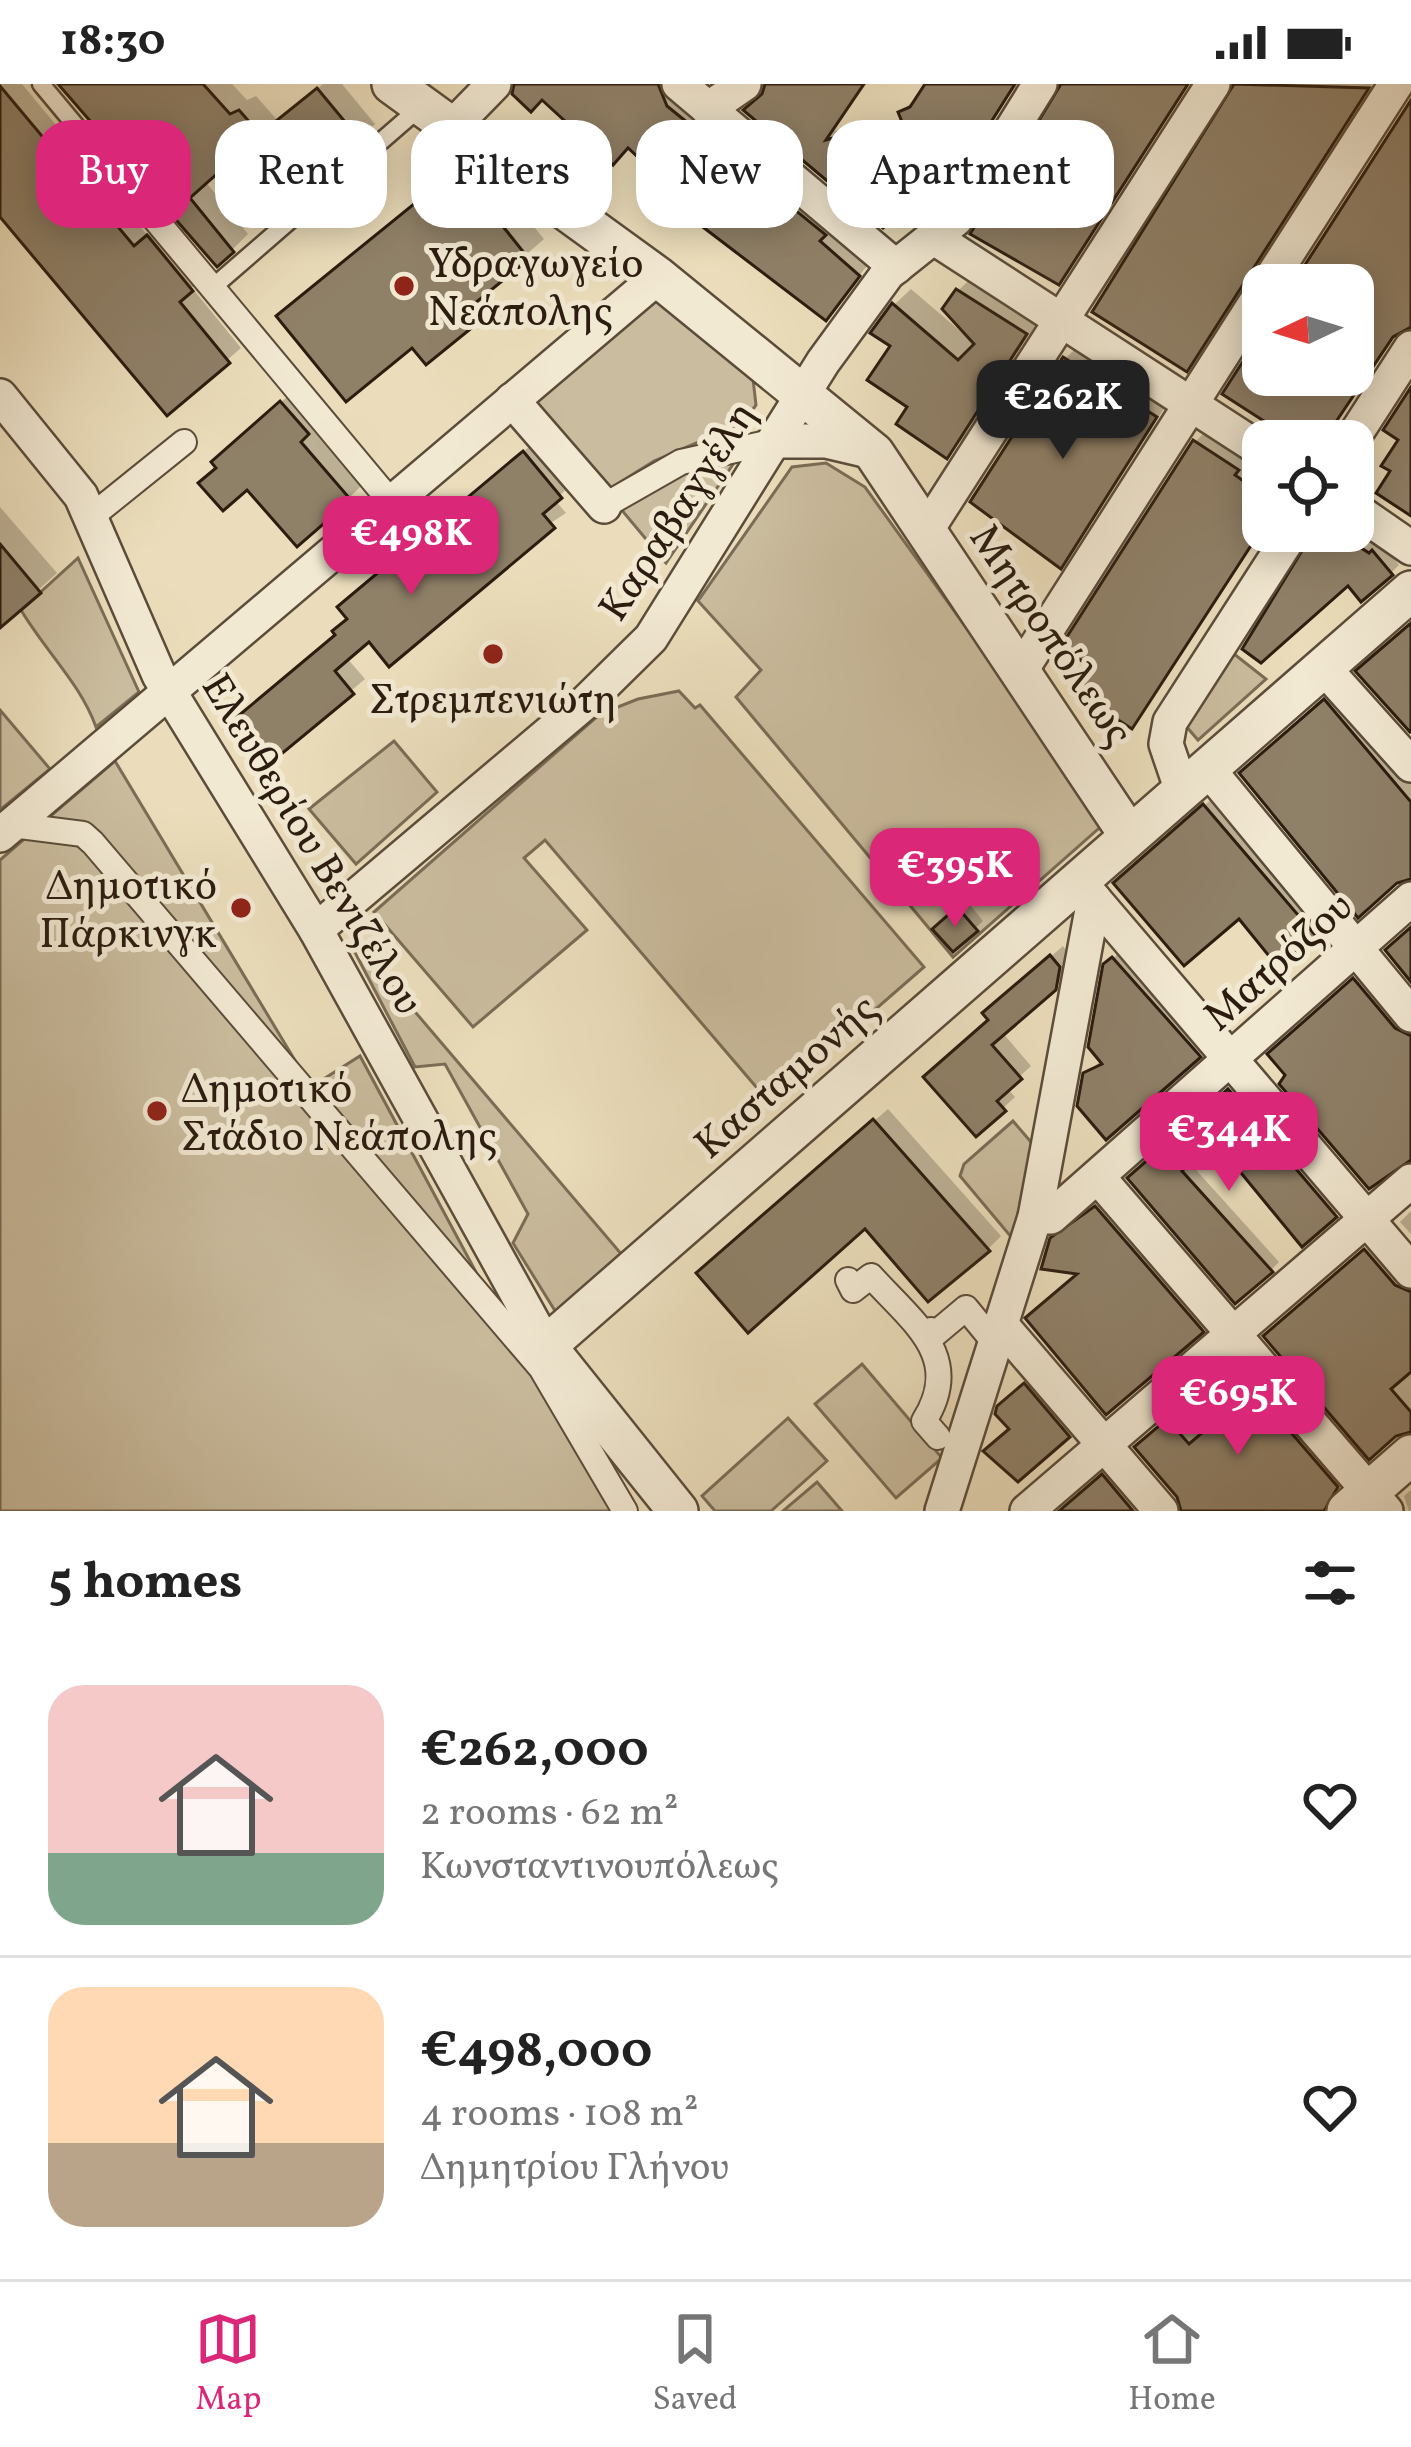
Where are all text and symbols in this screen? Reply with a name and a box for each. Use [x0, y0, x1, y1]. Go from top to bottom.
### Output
text: 18:30 [60, 11, 165, 74]
chip: Buy [36, 120, 191, 228]
chip: Rent [215, 120, 387, 228]
chip: Filters [411, 120, 612, 228]
chip: New [636, 120, 803, 228]
chip: Apartment [827, 120, 1114, 228]
place label: Υδραγωγείο Νεάπολης [428, 237, 644, 344]
north arrow [1242, 264, 1374, 396]
map controls [1242, 264, 1374, 552]
marker: Υδραγωγείο Νεάπολης [391, 273, 417, 299]
pin: €262K [979, 360, 1147, 462]
text: €262K [1004, 372, 1122, 426]
street label: Καραβαγγέλη [587, 391, 773, 634]
button: locate [1242, 420, 1374, 552]
pin: €498K [327, 496, 495, 598]
text: €498K [350, 508, 472, 562]
street label: Μητροπόλεως [953, 514, 1146, 759]
marker: Στρεμπενιώτη [480, 641, 506, 667]
street label: Ελευθερίου Βενιζέλου [185, 664, 436, 1027]
place label: Στρεμπενιώτη [369, 673, 617, 732]
pin: €395K [871, 828, 1039, 930]
text: €395K [897, 840, 1013, 894]
place label: Δημοτικό Πάρκινγκ [40, 859, 217, 966]
street label: Ματρόζου [1192, 880, 1368, 1047]
marker: Δημοτικό Πάρκινγκ [228, 895, 254, 921]
street label: Κασταμονής [683, 982, 893, 1175]
place label: Δημοτικό Στάδιο Νεάπολης [181, 1062, 497, 1169]
pin: €344K [1145, 1092, 1313, 1194]
marker: Δημοτικό Στάδιο Νεάπολης [144, 1098, 170, 1124]
text: €344K [1167, 1104, 1291, 1158]
pin: €695K [1154, 1356, 1322, 1458]
text: €695K [1179, 1368, 1297, 1422]
text: 5 homes [48, 1548, 242, 1619]
icon: filters [1297, 1550, 1363, 1616]
text: €262,000 [420, 1716, 649, 1787]
icon: home [144, 1733, 288, 1877]
icon: heart [1297, 1772, 1363, 1838]
text: 2 rooms · 62 m² [420, 1787, 678, 1841]
text: Κωνσταντινουπόλεως [420, 1841, 779, 1895]
text: €498,000 [420, 2017, 652, 2088]
icon: home [144, 2035, 288, 2179]
icon: heart [1297, 2074, 1363, 2140]
text: 4 rooms · 108 m² [420, 2088, 699, 2142]
text: Δημητρίου Γλήνου [420, 2142, 729, 2196]
tab: Map [195, 2306, 262, 2424]
tab: Saved [652, 2306, 737, 2424]
tab: Home [1128, 2306, 1216, 2424]

